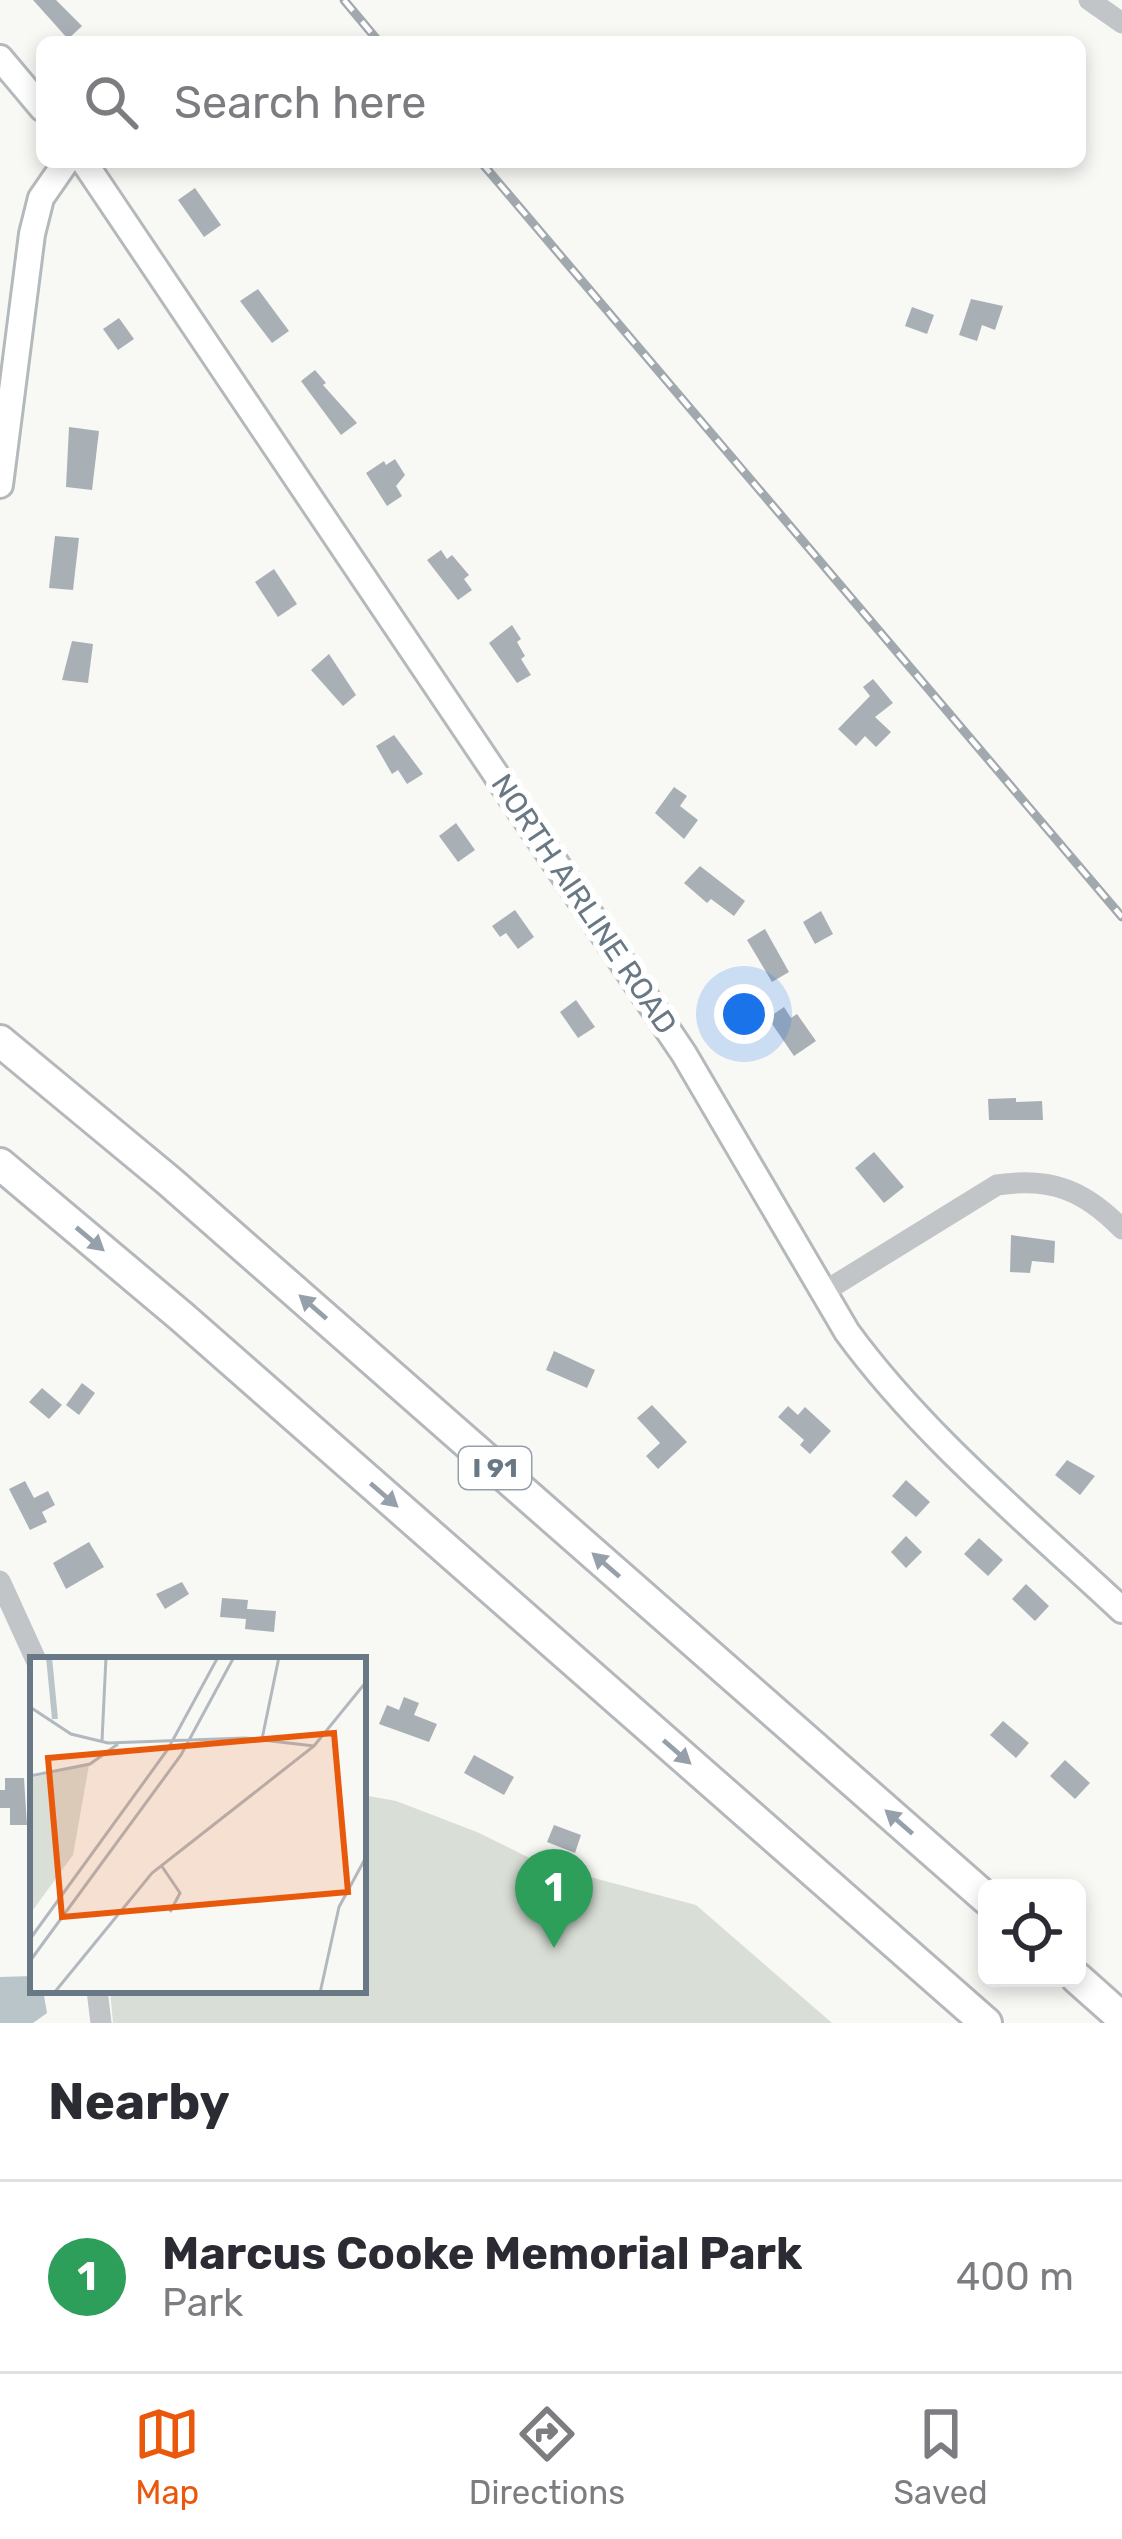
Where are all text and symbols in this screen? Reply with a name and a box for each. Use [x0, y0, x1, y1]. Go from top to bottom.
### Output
search box [36, 36, 1086, 168]
icon: search [78, 69, 144, 135]
text: Search here [174, 76, 426, 129]
street label: NORTH AIRLINE ROAD [484, 767, 684, 1041]
your location [714, 984, 774, 1044]
one-way arrow [75, 1225, 105, 1251]
one-way arrow [298, 1294, 328, 1321]
road number: I 91 [459, 1447, 531, 1489]
one-way arrow [370, 1481, 399, 1508]
one-way arrow [591, 1552, 621, 1578]
inset map [30, 1657, 366, 1993]
one-way arrow [663, 1738, 692, 1765]
one-way arrow [884, 1809, 914, 1836]
pin: 1 [515, 1849, 593, 1948]
map controls [978, 1879, 1086, 1987]
button: locate [978, 1879, 1086, 1987]
text: Nearby [48, 2071, 230, 2132]
text: Marcus Cooke Memorial Park [162, 2227, 802, 2280]
text: 1 [77, 2254, 97, 2300]
text: 400 m [956, 2254, 1074, 2300]
text: Park [162, 2280, 243, 2326]
tab: Map [134, 2401, 200, 2512]
tab: Directions [469, 2401, 625, 2512]
tab: Saved [894, 2401, 988, 2512]

